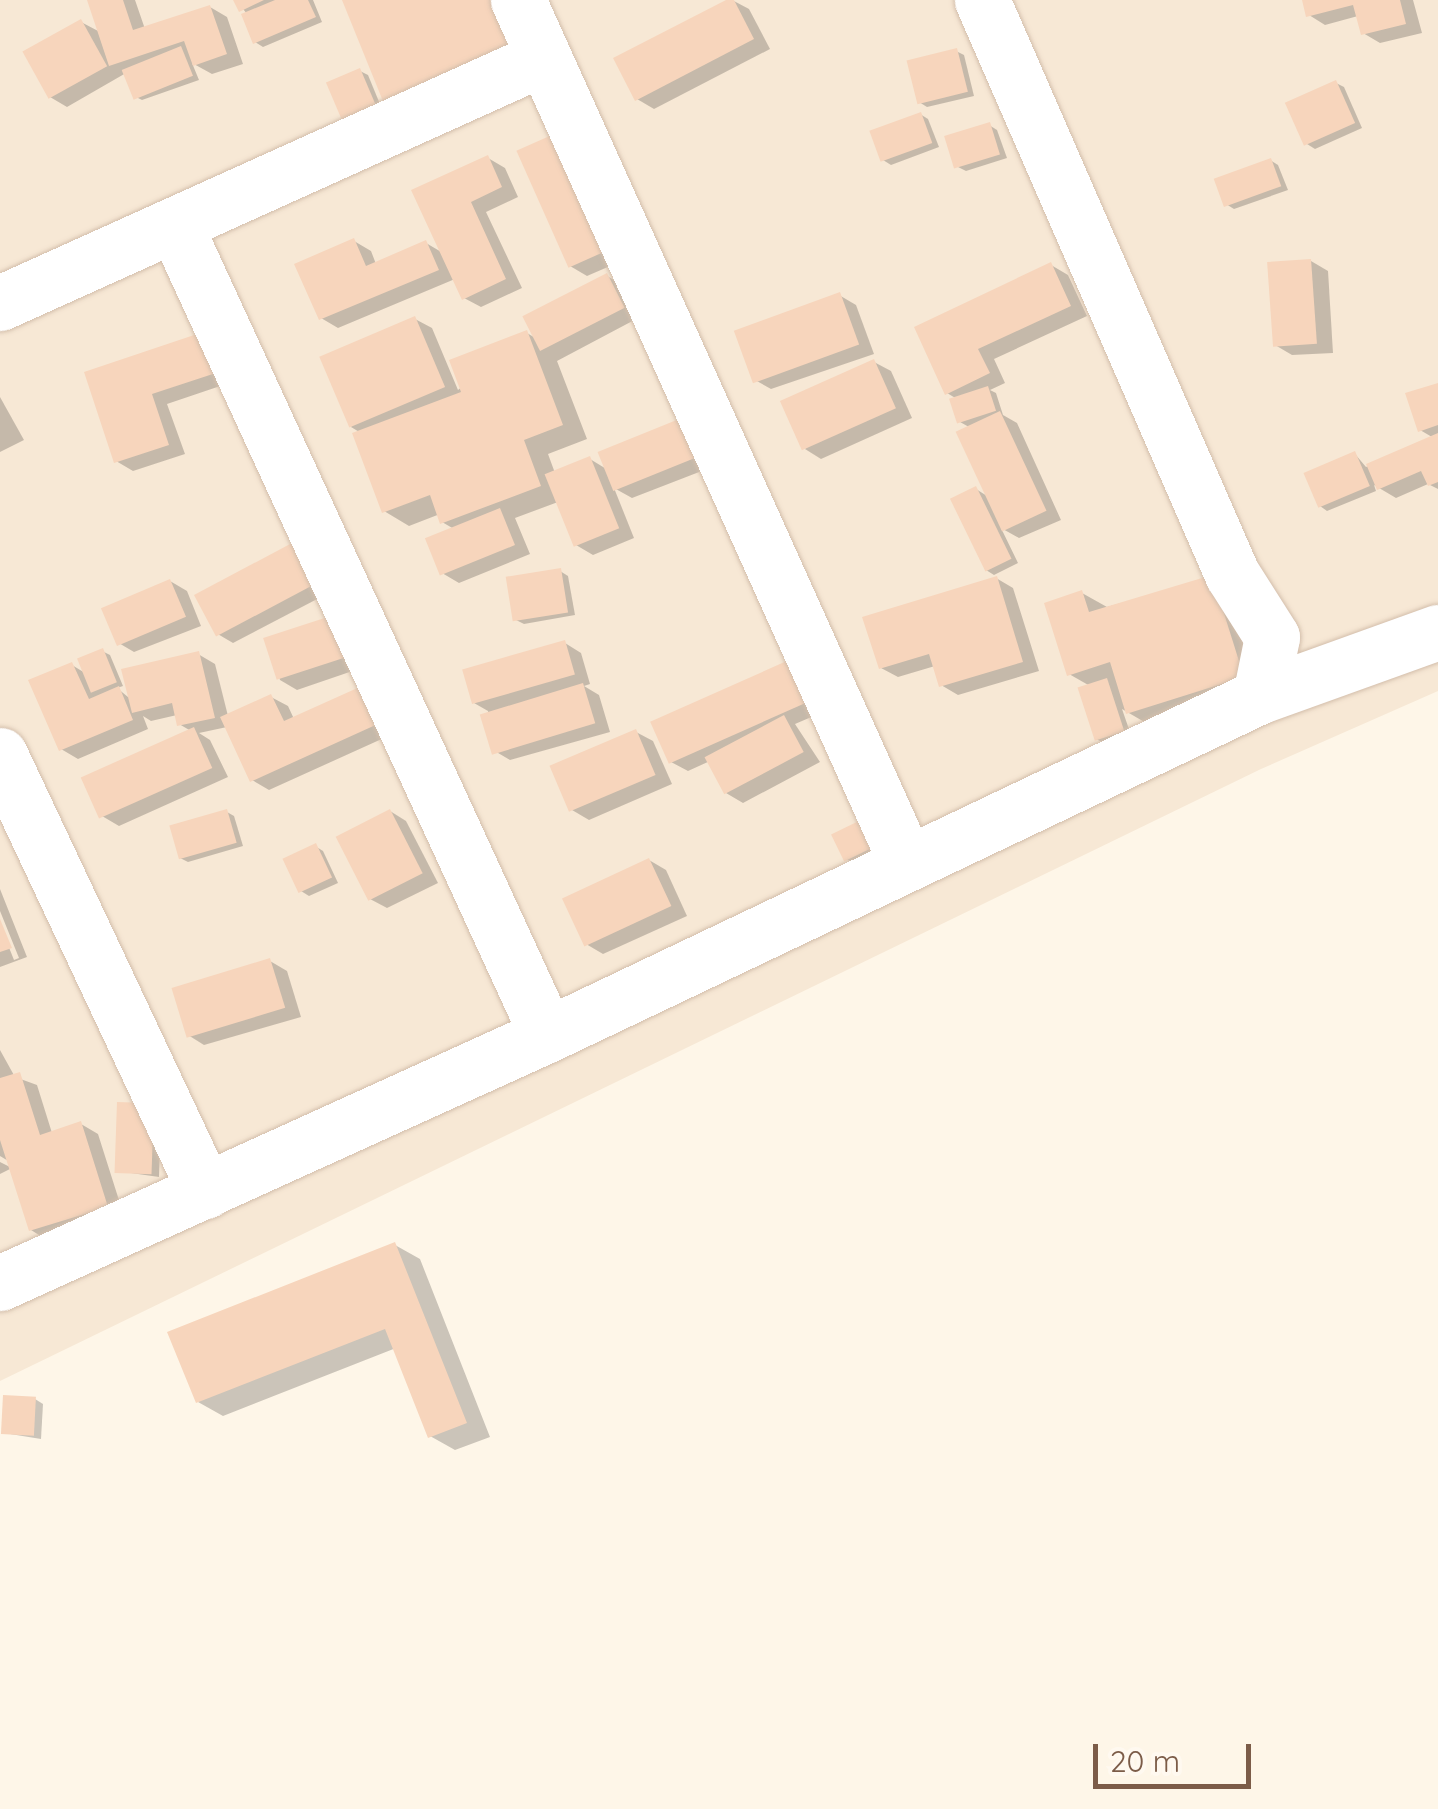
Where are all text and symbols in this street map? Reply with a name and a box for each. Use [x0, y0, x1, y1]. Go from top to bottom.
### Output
scale bar [1098, 1724, 1256, 1786]
text: 20 m [1110, 1742, 1180, 1780]

